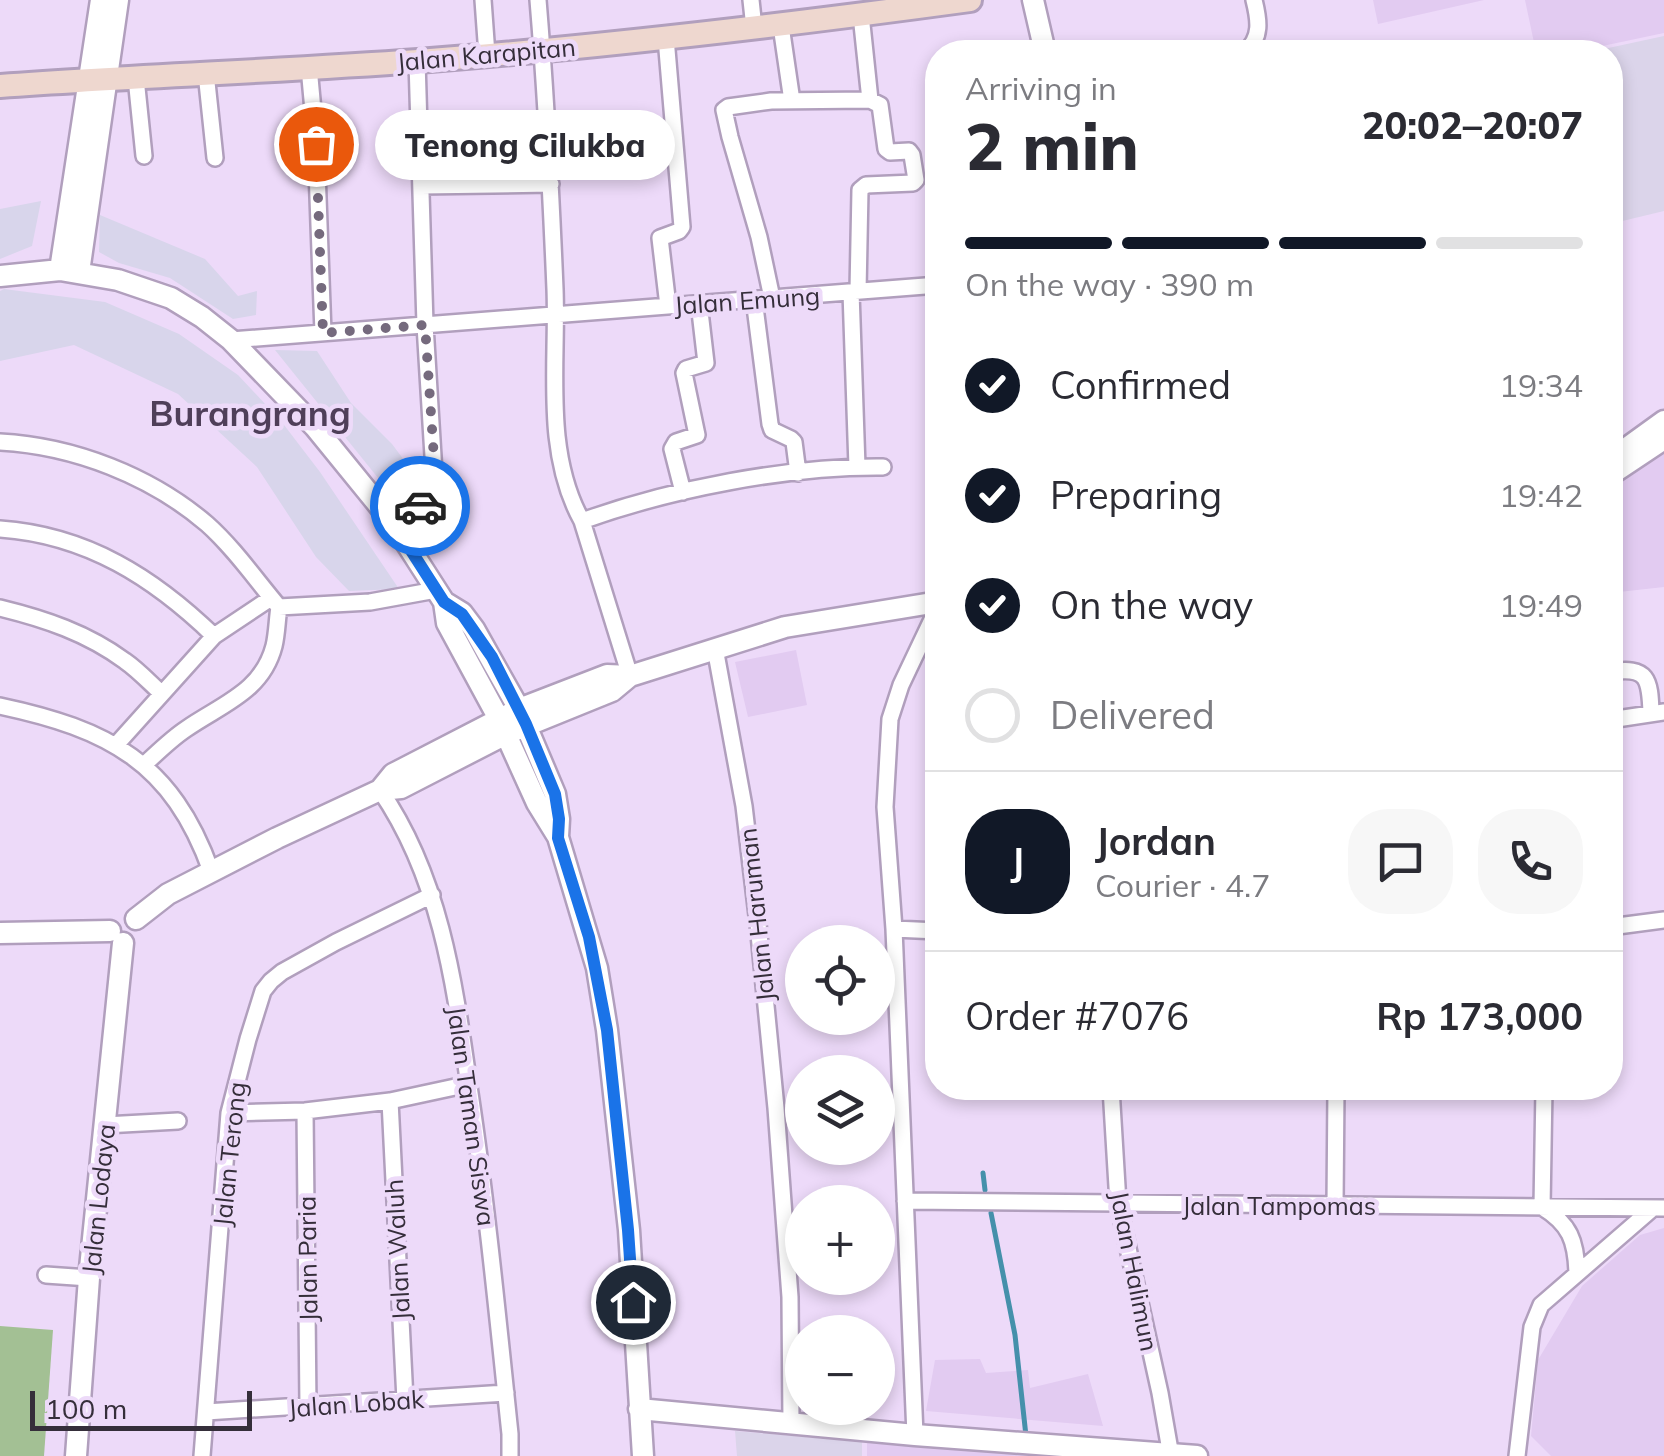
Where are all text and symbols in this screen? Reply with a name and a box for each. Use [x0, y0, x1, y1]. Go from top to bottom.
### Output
street label: Jalan Karapitan [395, 31, 577, 77]
text: Arriving in [965, 68, 1117, 108]
text: 20:02–20:07 [1362, 101, 1583, 149]
pin [274, 102, 359, 187]
text: 2 min [965, 105, 1139, 186]
callout: Tenong Cilukba [376, 109, 676, 179]
icon: bag [289, 117, 344, 172]
text: Tenong Cilukba [405, 125, 645, 165]
text: On the way · 390 m [965, 264, 1254, 304]
street label: Jalan Emung [673, 279, 821, 321]
icon: check [965, 358, 1020, 413]
text: Confirmed [1050, 361, 1231, 409]
text: 19:34 [1499, 365, 1583, 405]
district label: Burangrang [149, 391, 351, 435]
courier [370, 456, 470, 556]
icon: check [965, 468, 1020, 523]
text: Preparing [1050, 471, 1222, 519]
text: 19:42 [1499, 475, 1583, 515]
icon: car [393, 479, 448, 534]
icon: check [965, 578, 1020, 633]
text: On the way [1050, 581, 1253, 629]
text: 19:49 [1499, 585, 1583, 625]
text: Delivered [1050, 691, 1215, 739]
button: chat [1348, 809, 1453, 914]
button: phone [1478, 809, 1583, 914]
text: Jordan [1095, 817, 1216, 865]
street label: Jalan Haruman [731, 827, 781, 1003]
text: J [1011, 837, 1024, 885]
text: Courier · 4.7 [1095, 865, 1271, 905]
map controls [785, 925, 895, 1425]
button: locate [785, 925, 895, 1035]
text: Order #7076 [965, 992, 1189, 1040]
text: Rp 173,000 [1376, 992, 1583, 1040]
street label: Jalan Taman Siswa [441, 1004, 503, 1228]
button: layers [785, 1055, 895, 1165]
street label: Jalan Terong [206, 1080, 252, 1228]
street label: Jalan Lodaya [75, 1122, 121, 1276]
street label: Jalan Waluh [378, 1178, 416, 1322]
button: + [785, 1185, 895, 1295]
street label: Jalan Halimun [1104, 1188, 1166, 1354]
street label: Jalan Tampomas [1182, 1190, 1376, 1221]
street label: Jalan Paria [290, 1196, 324, 1322]
pin [591, 1260, 676, 1345]
icon: home [606, 1275, 661, 1330]
button: − [785, 1315, 895, 1425]
street label: Jalan Lobak [287, 1383, 426, 1423]
scale bar [30, 1386, 252, 1430]
text: 100 m [45, 1391, 127, 1426]

